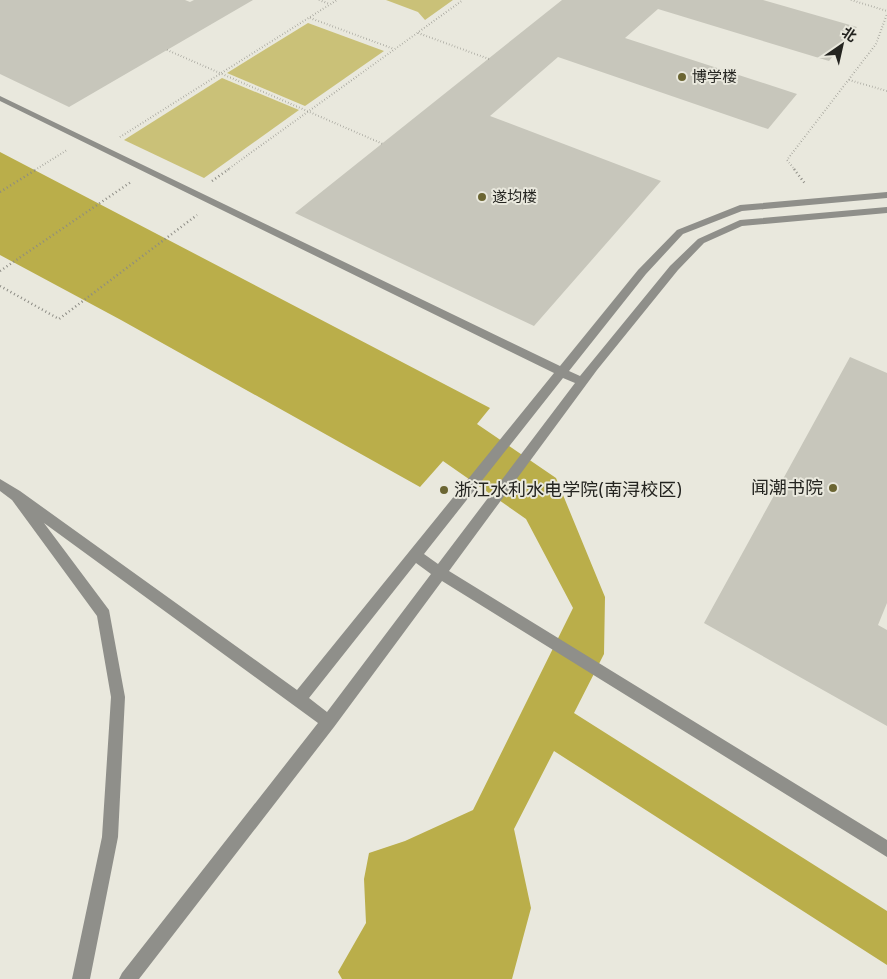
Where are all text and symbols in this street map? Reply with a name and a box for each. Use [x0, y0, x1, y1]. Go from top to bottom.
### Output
north arrow [817, 20, 867, 70]
text: 北 [838, 25, 859, 46]
place label: 博学楼 [692, 68, 737, 88]
marker: 博学楼 [676, 71, 688, 83]
place label: 遂均楼 [492, 188, 537, 208]
marker: 遂均楼 [476, 191, 488, 203]
place label: 闻潮书院 [751, 478, 823, 501]
place label: 浙江水利水电学院(南浔校区) [454, 480, 682, 503]
marker: 闻潮书院 [827, 482, 839, 494]
marker: 浙江水利水电学院(南浔校区) [438, 484, 450, 496]

